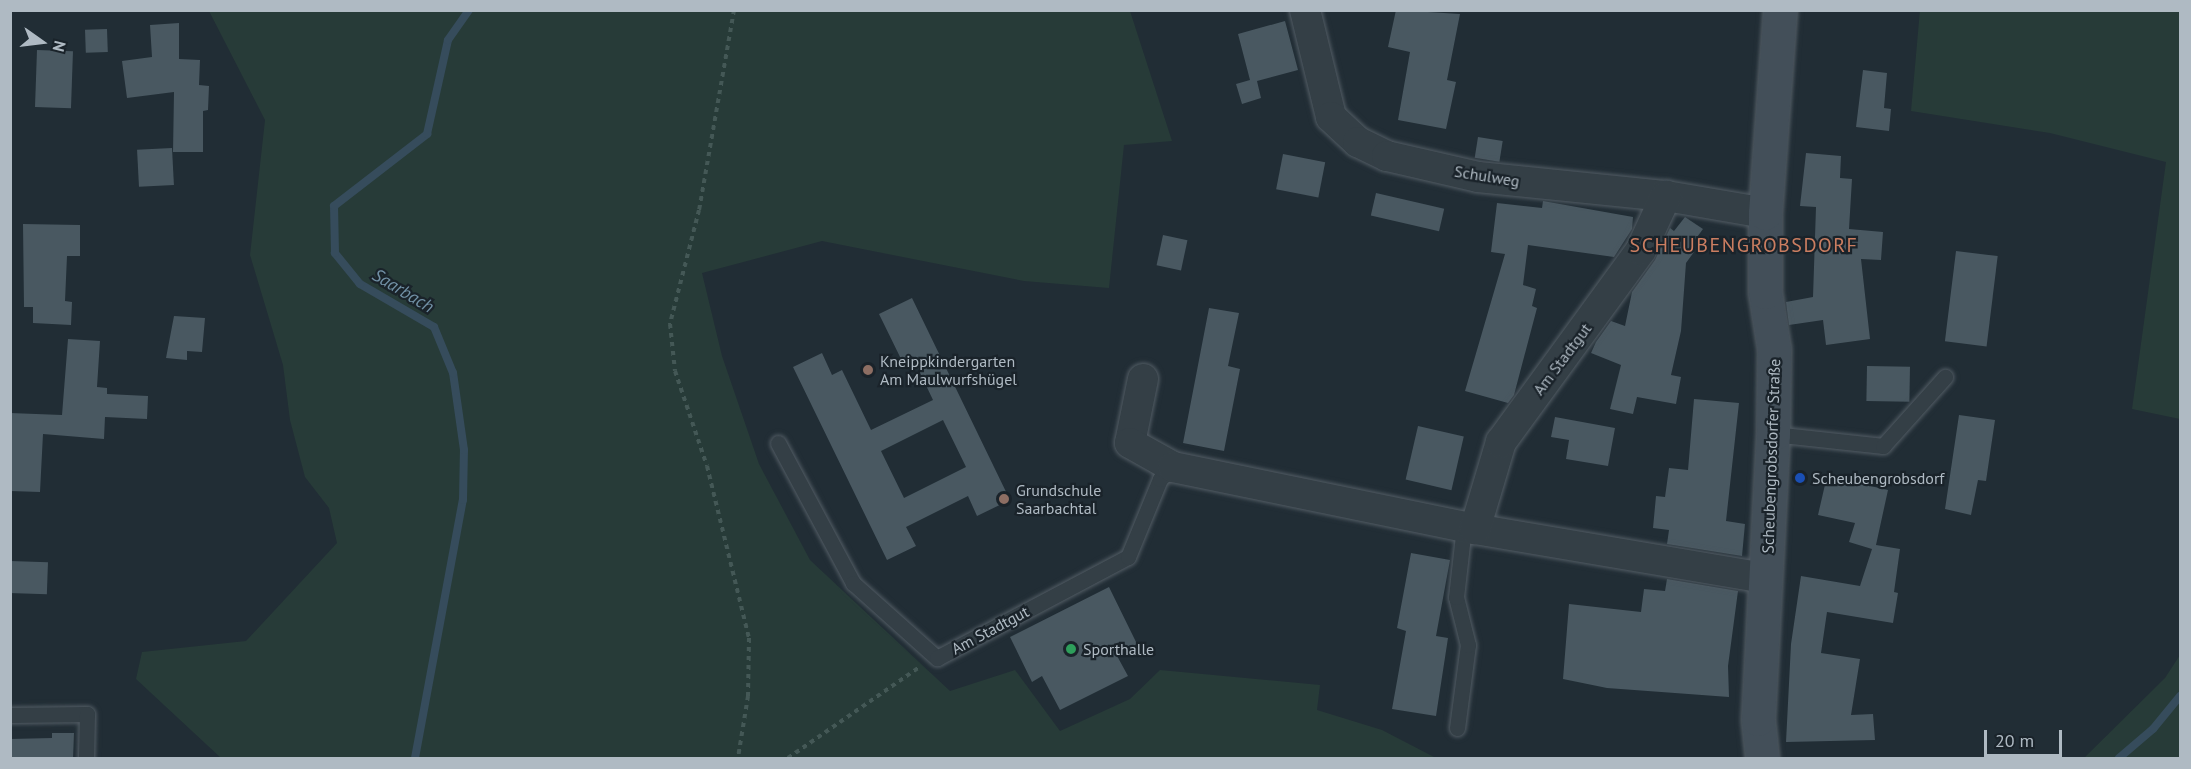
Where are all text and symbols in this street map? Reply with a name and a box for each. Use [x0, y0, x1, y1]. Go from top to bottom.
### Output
north arrow [12, 12, 72, 72]
text: N [48, 39, 70, 54]
street label: Schulweg [1453, 161, 1521, 191]
district label: SCHEUBENGROBSDORF [1630, 233, 1858, 257]
water label: Saarbach [368, 264, 438, 318]
street label: Am Stadtgut [1529, 319, 1595, 399]
place label: Kneippkindergarten Am Maulwurfshügel [880, 351, 1017, 389]
street label: Scheubengrobsdorfer Straße [1758, 358, 1784, 554]
marker: Kneippkindergarten Am Maulwurfshügel [861, 363, 875, 377]
place label: Scheubengrobsdorf [1812, 468, 1944, 488]
marker: Scheubengrobsdorf [1793, 471, 1807, 485]
place label: Grundschule Saarbachtal [1016, 480, 1101, 518]
marker: Grundschule Saarbachtal [997, 492, 1011, 506]
street label: Am Stadtgut [948, 602, 1032, 658]
place label: Sporthalle [1083, 639, 1154, 659]
marker: Sporthalle [1064, 642, 1078, 656]
scale bar [1987, 718, 2065, 756]
text: 20 m [1995, 729, 2034, 752]

